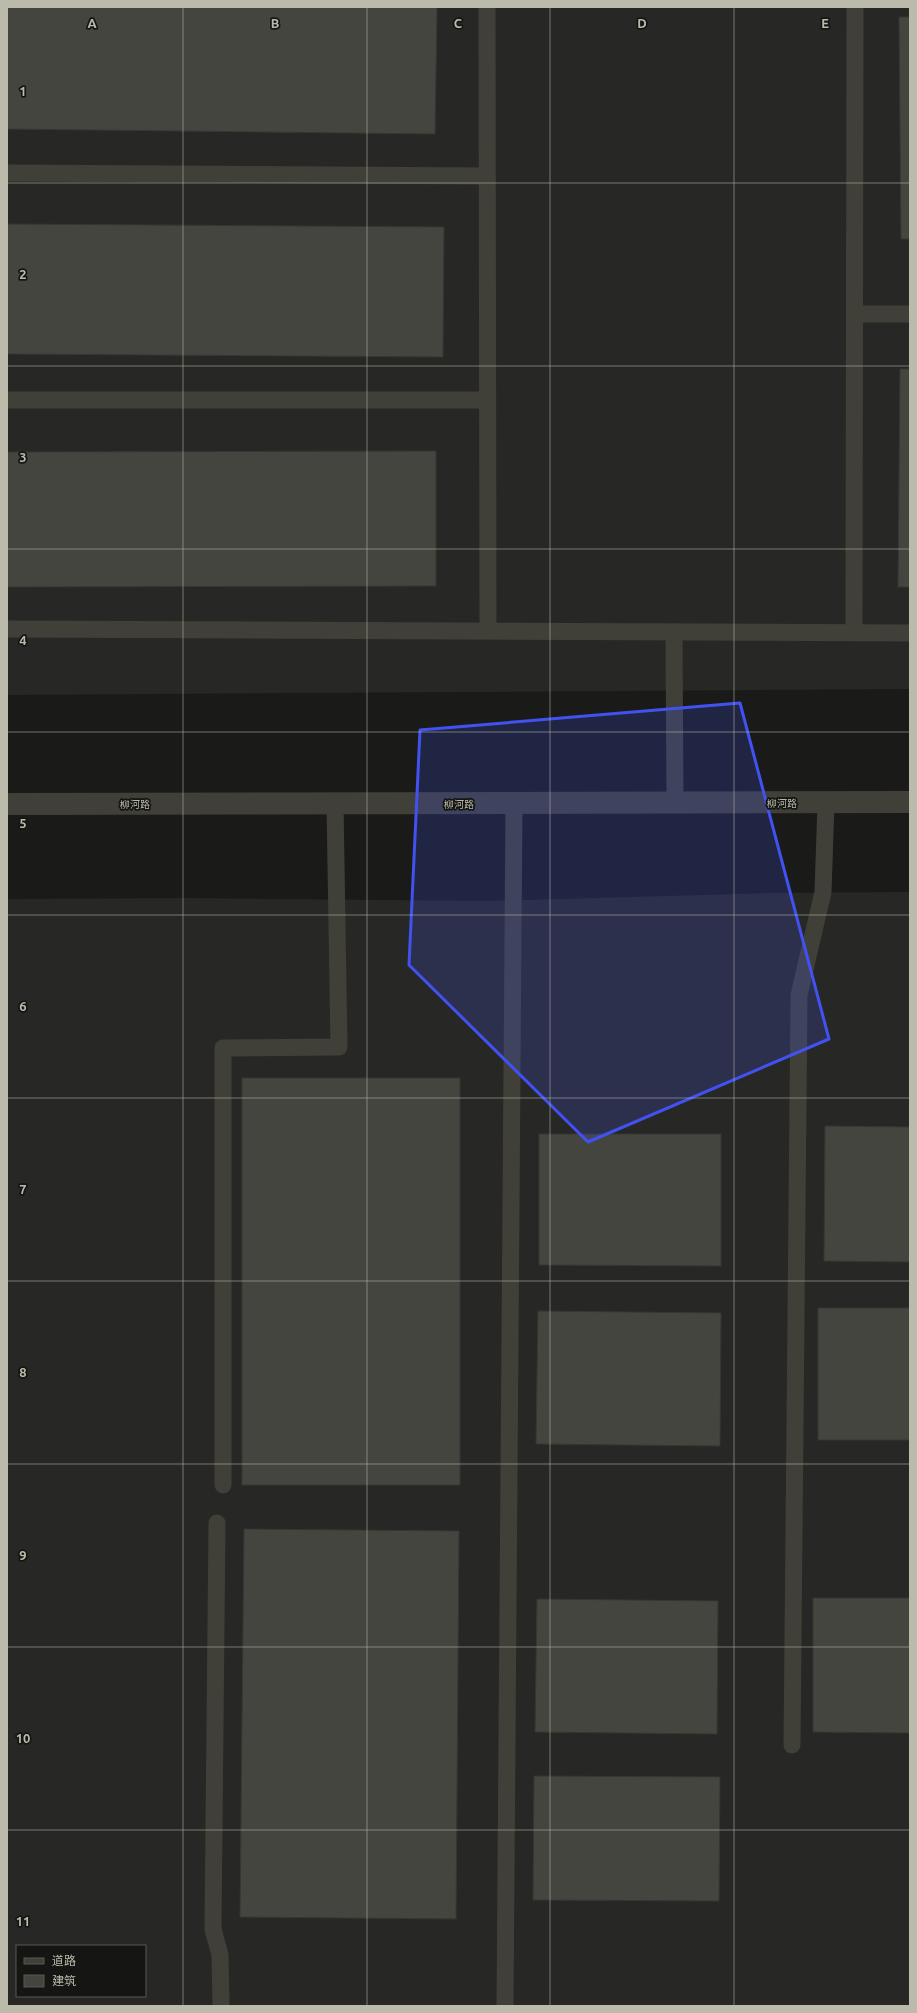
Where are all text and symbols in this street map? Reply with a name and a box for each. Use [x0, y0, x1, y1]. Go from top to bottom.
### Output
text: A [87, 16, 97, 30]
text: B [271, 16, 280, 30]
text: C [454, 16, 463, 30]
text: D [637, 16, 647, 30]
text: E [821, 16, 829, 30]
text: 1 [19, 84, 27, 98]
text: 2 [19, 267, 27, 281]
text: 3 [19, 450, 27, 464]
text: 4 [19, 633, 27, 647]
street label: 柳河路 [767, 798, 797, 809]
street label: 柳河路 [120, 799, 150, 810]
street label: 柳河路 [444, 799, 474, 810]
text: 5 [19, 816, 27, 830]
text: 6 [19, 999, 27, 1013]
text: 7 [19, 1182, 27, 1196]
text: 8 [19, 1365, 27, 1379]
text: 9 [19, 1548, 27, 1562]
text: 10 [16, 1731, 30, 1745]
text: 11 [16, 1914, 30, 1928]
legend [16, 1945, 146, 1997]
text: 道路 [52, 1954, 76, 1967]
text: 建筑 [52, 1974, 76, 1987]

